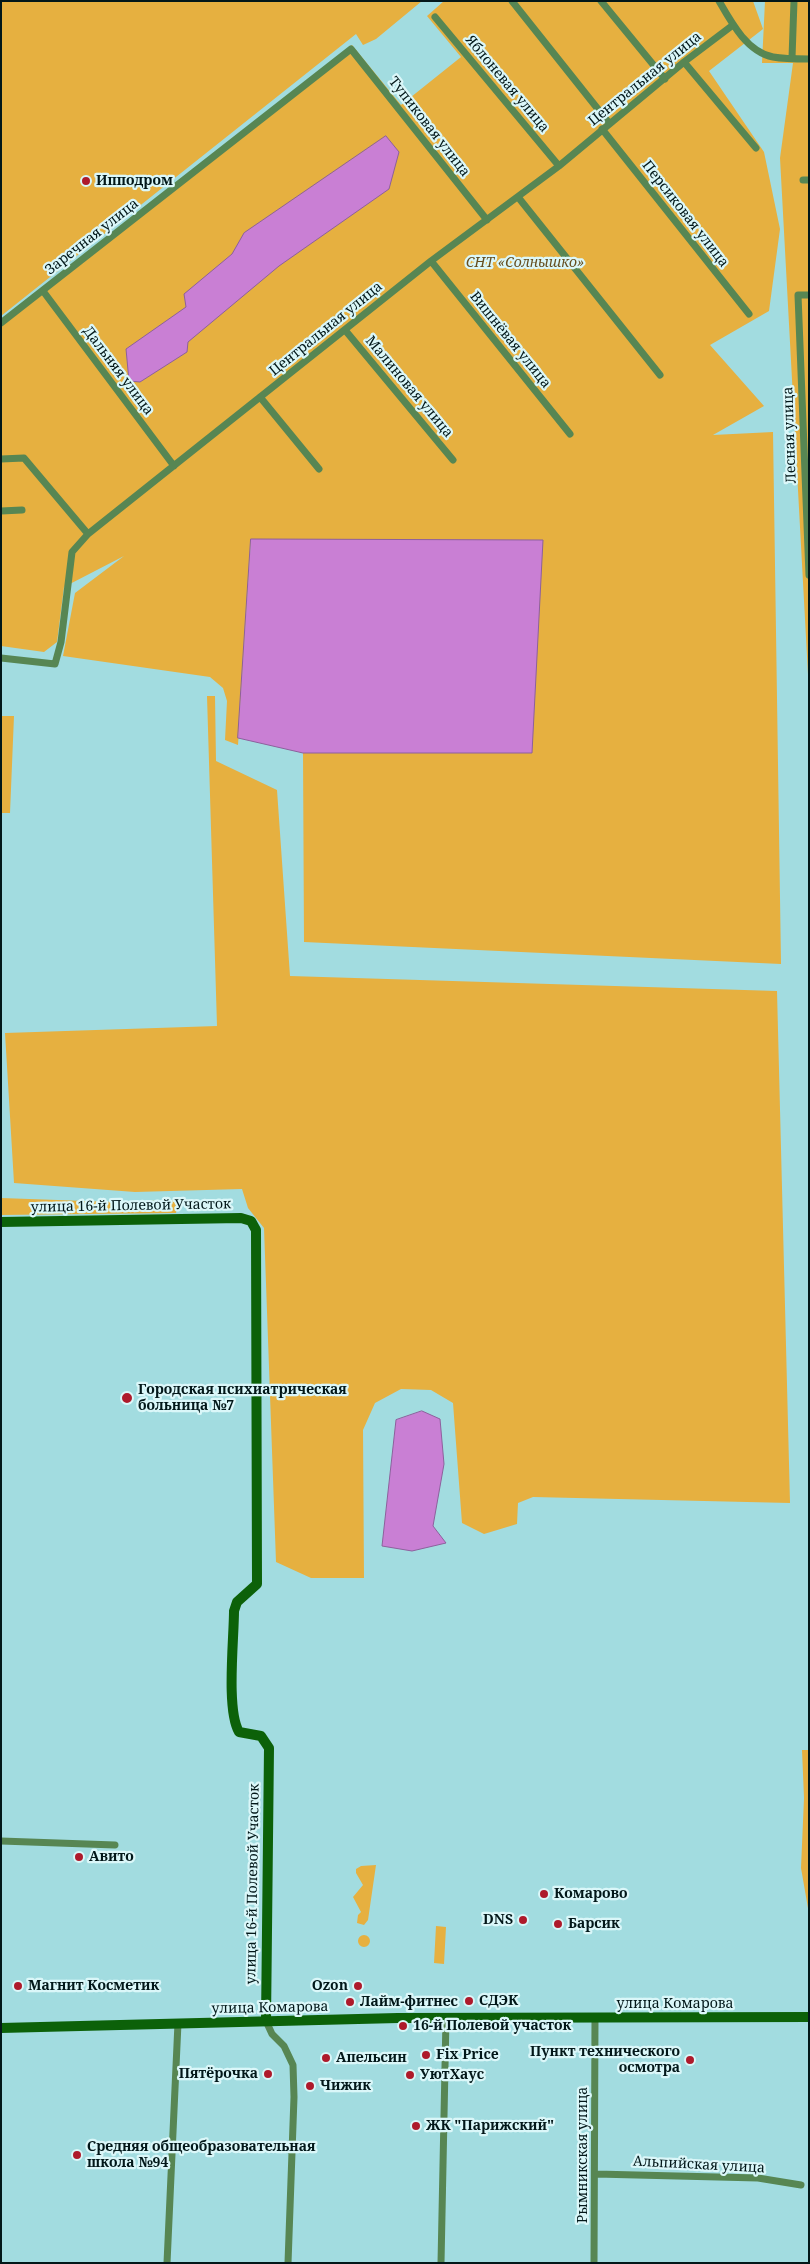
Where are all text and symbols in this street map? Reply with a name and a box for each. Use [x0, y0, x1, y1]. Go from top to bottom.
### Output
street label: Центральная улица [585, 28, 705, 130]
street label: Яблоневая улица [462, 32, 552, 136]
street label: Тупиковая улица [385, 74, 473, 180]
street label: Персиковая улица [638, 157, 732, 271]
place label: Ипподром [96, 173, 173, 189]
marker: Ипподром [80, 175, 92, 187]
street label: Заречная улица [42, 195, 142, 279]
park label: СНТ «Солнышко» [466, 255, 584, 271]
street label: Центральная улица [266, 278, 386, 380]
street label: Вишнёвая улица [466, 288, 554, 392]
street label: Дальняя улица [79, 323, 157, 419]
street label: Малиновая улица [362, 333, 456, 441]
street label: Лесная улица [780, 386, 800, 484]
street label: улица 16-й Полевой Участок [31, 1196, 231, 1216]
place label: Городская психиатрическая больница №7 [138, 1382, 347, 1414]
marker: Городская психиатрическая больница №7 [120, 1391, 134, 1405]
street label: улица 16-й Полевой Участок [243, 1784, 263, 1984]
place label: Авито [89, 1849, 134, 1865]
marker: Авито [73, 1851, 85, 1863]
place label: Комарово [554, 1886, 627, 1902]
marker: Комарово [538, 1888, 550, 1900]
place label: DNS [483, 1912, 513, 1928]
marker: DNS [517, 1914, 529, 1926]
place label: Барсик [568, 1916, 620, 1932]
marker: Барсик [552, 1918, 564, 1930]
place label: Магнит Косметик [28, 1978, 159, 1994]
place label: Ozon [312, 1978, 348, 1994]
marker: Магнит Косметик [12, 1980, 24, 1992]
marker: Ozon [352, 1980, 364, 1992]
place label: СДЭК [479, 1993, 518, 2009]
place label: Лайм-фитнес [360, 1994, 458, 2010]
marker: СДЭК [463, 1995, 475, 2007]
marker: Лайм-фитнес [344, 1996, 356, 2008]
street label: улица Комарова [616, 1996, 734, 2012]
street label: улица Комарова [211, 1999, 329, 2017]
place label: 16-й Полевой участок [413, 2018, 571, 2034]
marker: 16-й Полевой участок [397, 2020, 409, 2032]
place label: Пункт технического осмотра [530, 2044, 680, 2076]
place label: Fix Price [436, 2047, 499, 2063]
marker: Fix Price [420, 2049, 432, 2061]
place label: Апельсин [336, 2050, 407, 2066]
marker: Апельсин [320, 2052, 332, 2064]
marker: Пункт технического осмотра [684, 2054, 696, 2066]
place label: Пятёрочка [179, 2066, 258, 2082]
place label: УютХаус [420, 2067, 484, 2083]
marker: Пятёрочка [262, 2068, 274, 2080]
marker: УютХаус [404, 2069, 416, 2081]
place label: Чижик [320, 2078, 371, 2094]
marker: Чижик [304, 2080, 316, 2092]
street label: Рымникская улица [575, 2087, 591, 2223]
place label: ЖК "Парижский" [426, 2118, 554, 2134]
marker: ЖК "Парижский" [410, 2120, 422, 2132]
place label: Средняя общеобразовательная школа №94 [87, 2139, 316, 2172]
marker: Средняя общеобразовательная школа №94 [71, 2149, 83, 2161]
street label: Альпийская улица [633, 2153, 765, 2177]

